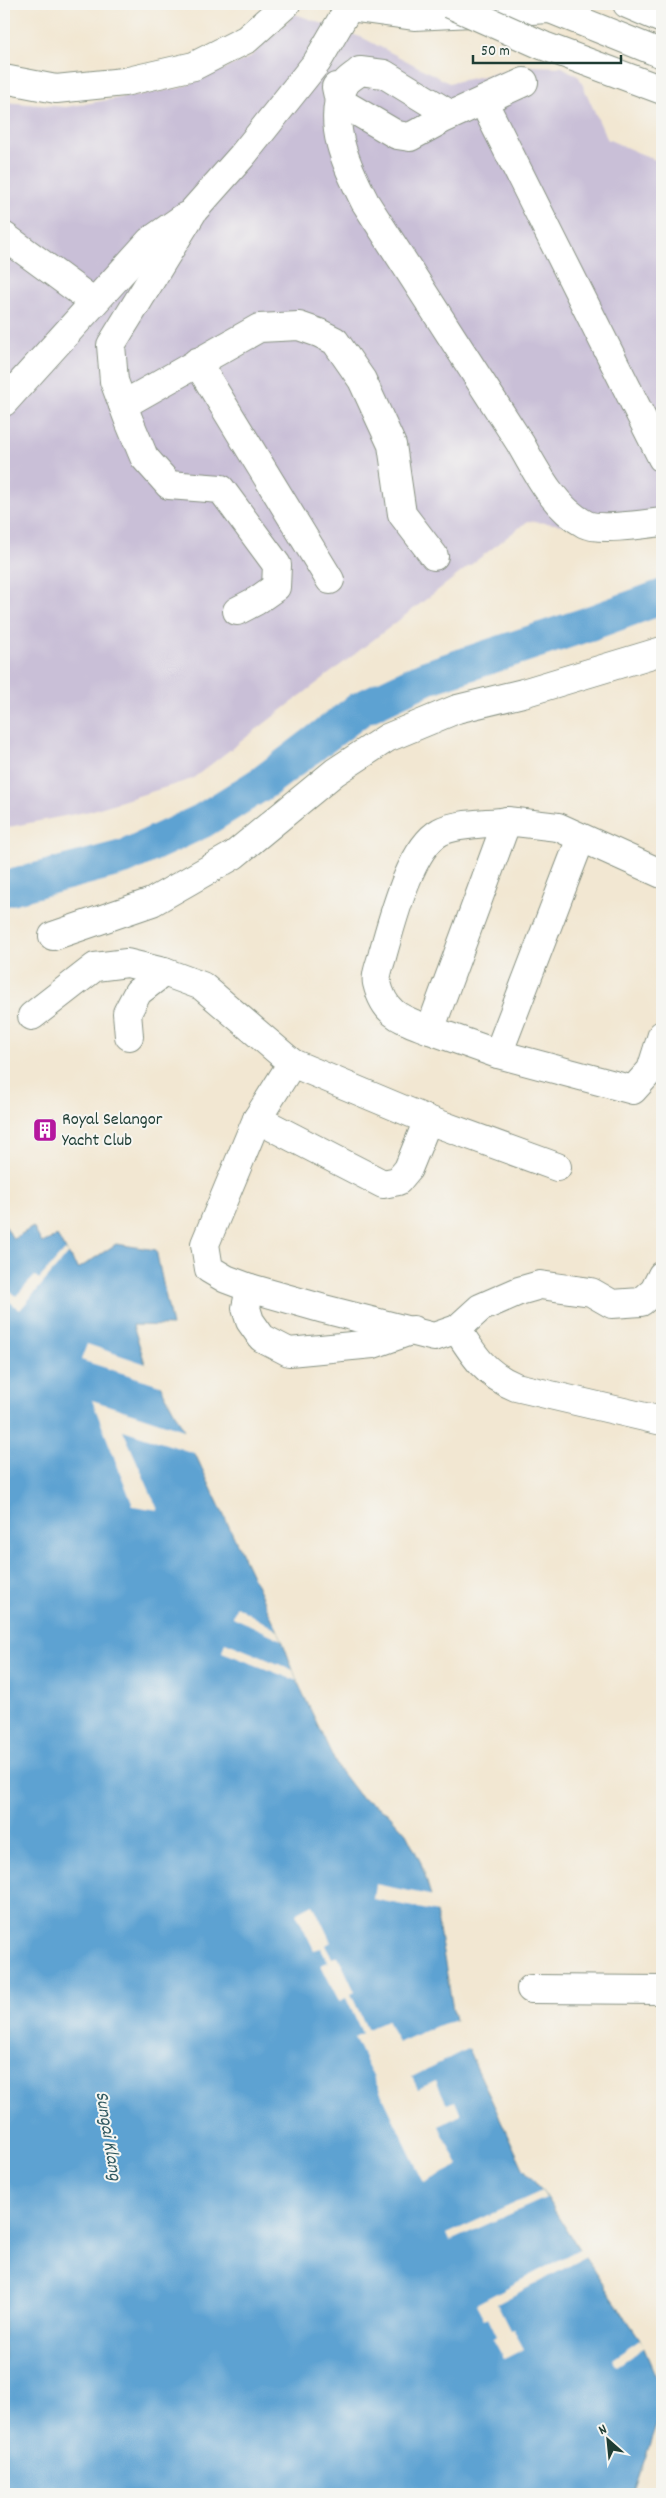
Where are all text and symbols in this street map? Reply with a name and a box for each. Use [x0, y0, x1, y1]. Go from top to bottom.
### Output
scale bar [473, 32, 621, 64]
text: 50 m [481, 41, 510, 63]
place label: Royal Selangor Yacht Club [62, 1108, 163, 1154]
building icon: Royal Selangor Yacht Club [32, 1117, 58, 1143]
water label: Sungai Klang [87, 2090, 127, 2183]
north arrow [584, 2416, 634, 2466]
text: N [595, 2420, 611, 2441]

